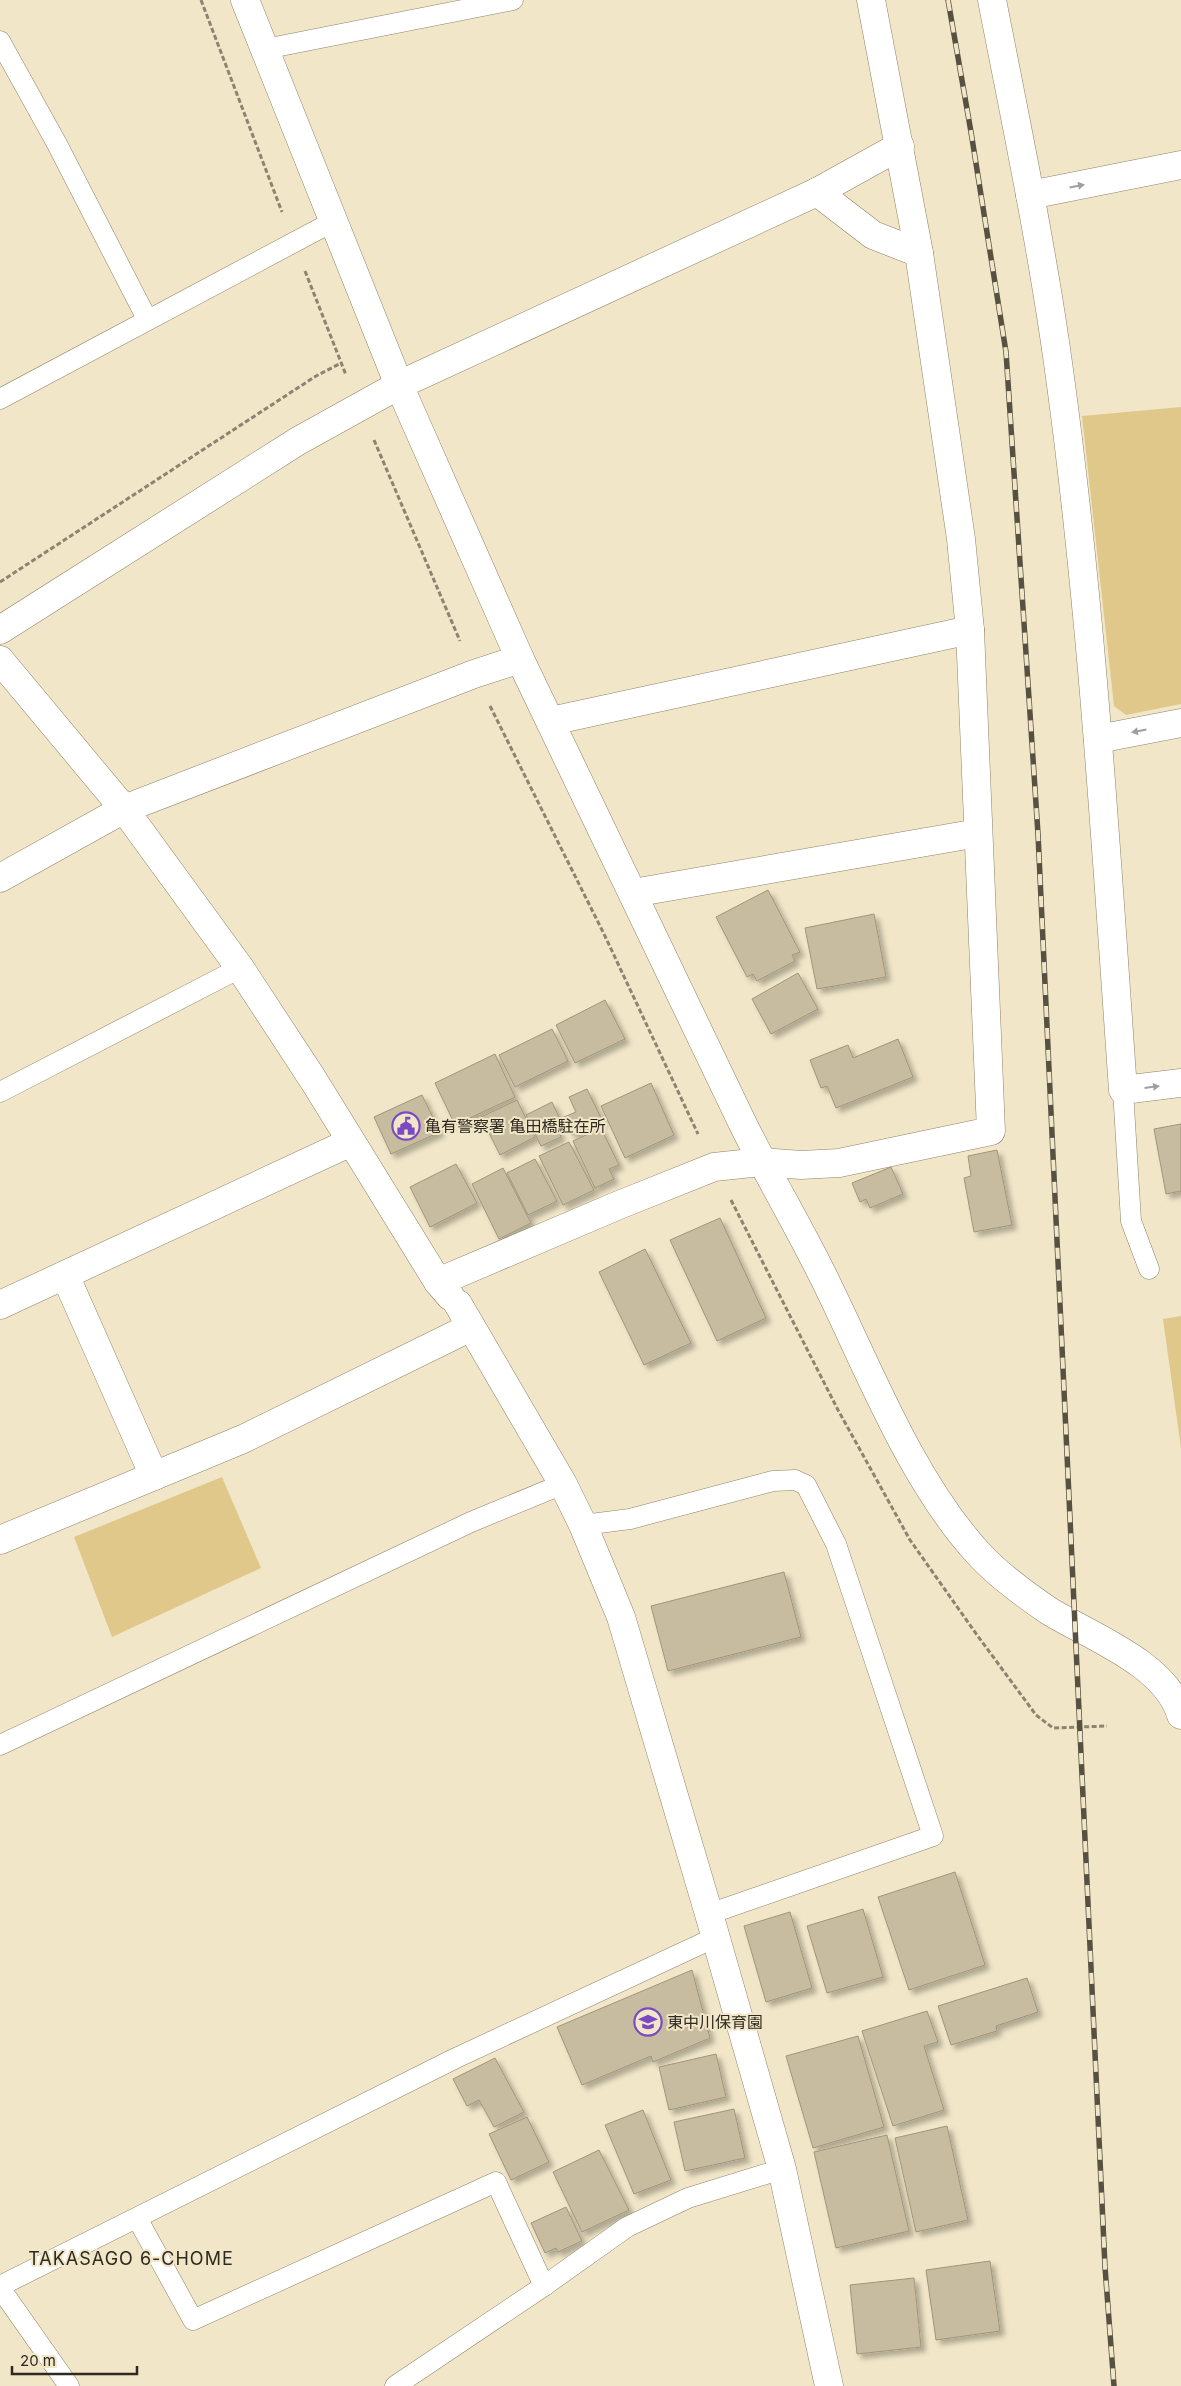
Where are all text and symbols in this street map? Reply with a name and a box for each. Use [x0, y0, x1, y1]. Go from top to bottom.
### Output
one-way arrow [1070, 181, 1086, 189]
one-way arrow [1132, 727, 1147, 735]
one-way arrow [1144, 1083, 1160, 1091]
public building icon: 亀有警察署 亀田橋駐在所 [391, 1111, 421, 1141]
place label: 亀有警察署 亀田橋駐在所 [425, 1116, 606, 1136]
school or university icon: 東中川保育園 [633, 2007, 663, 2037]
place label: 東中川保育園 [667, 2012, 763, 2032]
district label: TAKASAGO 6-CHOME [28, 2248, 234, 2269]
scale bar [12, 2344, 138, 2376]
text: 20 m [20, 2351, 56, 2370]

